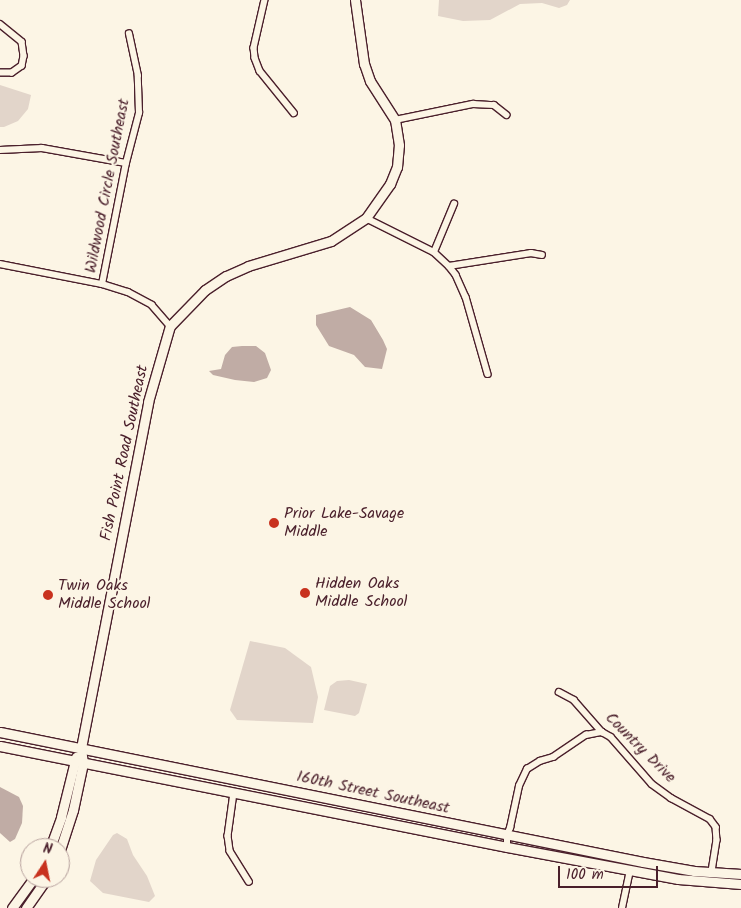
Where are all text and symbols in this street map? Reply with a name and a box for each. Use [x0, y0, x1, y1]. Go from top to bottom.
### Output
street label: Wildwood Circle Southeast [82, 97, 134, 275]
street label: Fish Point Road Southeast [97, 363, 153, 543]
place label: Prior Lake-Savage Middle [284, 504, 404, 542]
marker: Prior Lake-Savage Middle [268, 517, 280, 529]
place label: Hidden Oaks Middle School [315, 574, 408, 612]
place label: Twin Oaks Middle School [58, 576, 151, 614]
marker: Hidden Oaks Middle School [299, 587, 311, 599]
marker: Twin Oaks Middle School [42, 589, 54, 601]
street label: Country Drive [601, 709, 679, 787]
street label: 160th Street Southeast [295, 767, 451, 819]
north arrow [20, 838, 70, 888]
text: N [41, 838, 54, 861]
scale bar [561, 856, 661, 888]
text: 100 m [566, 863, 604, 887]

